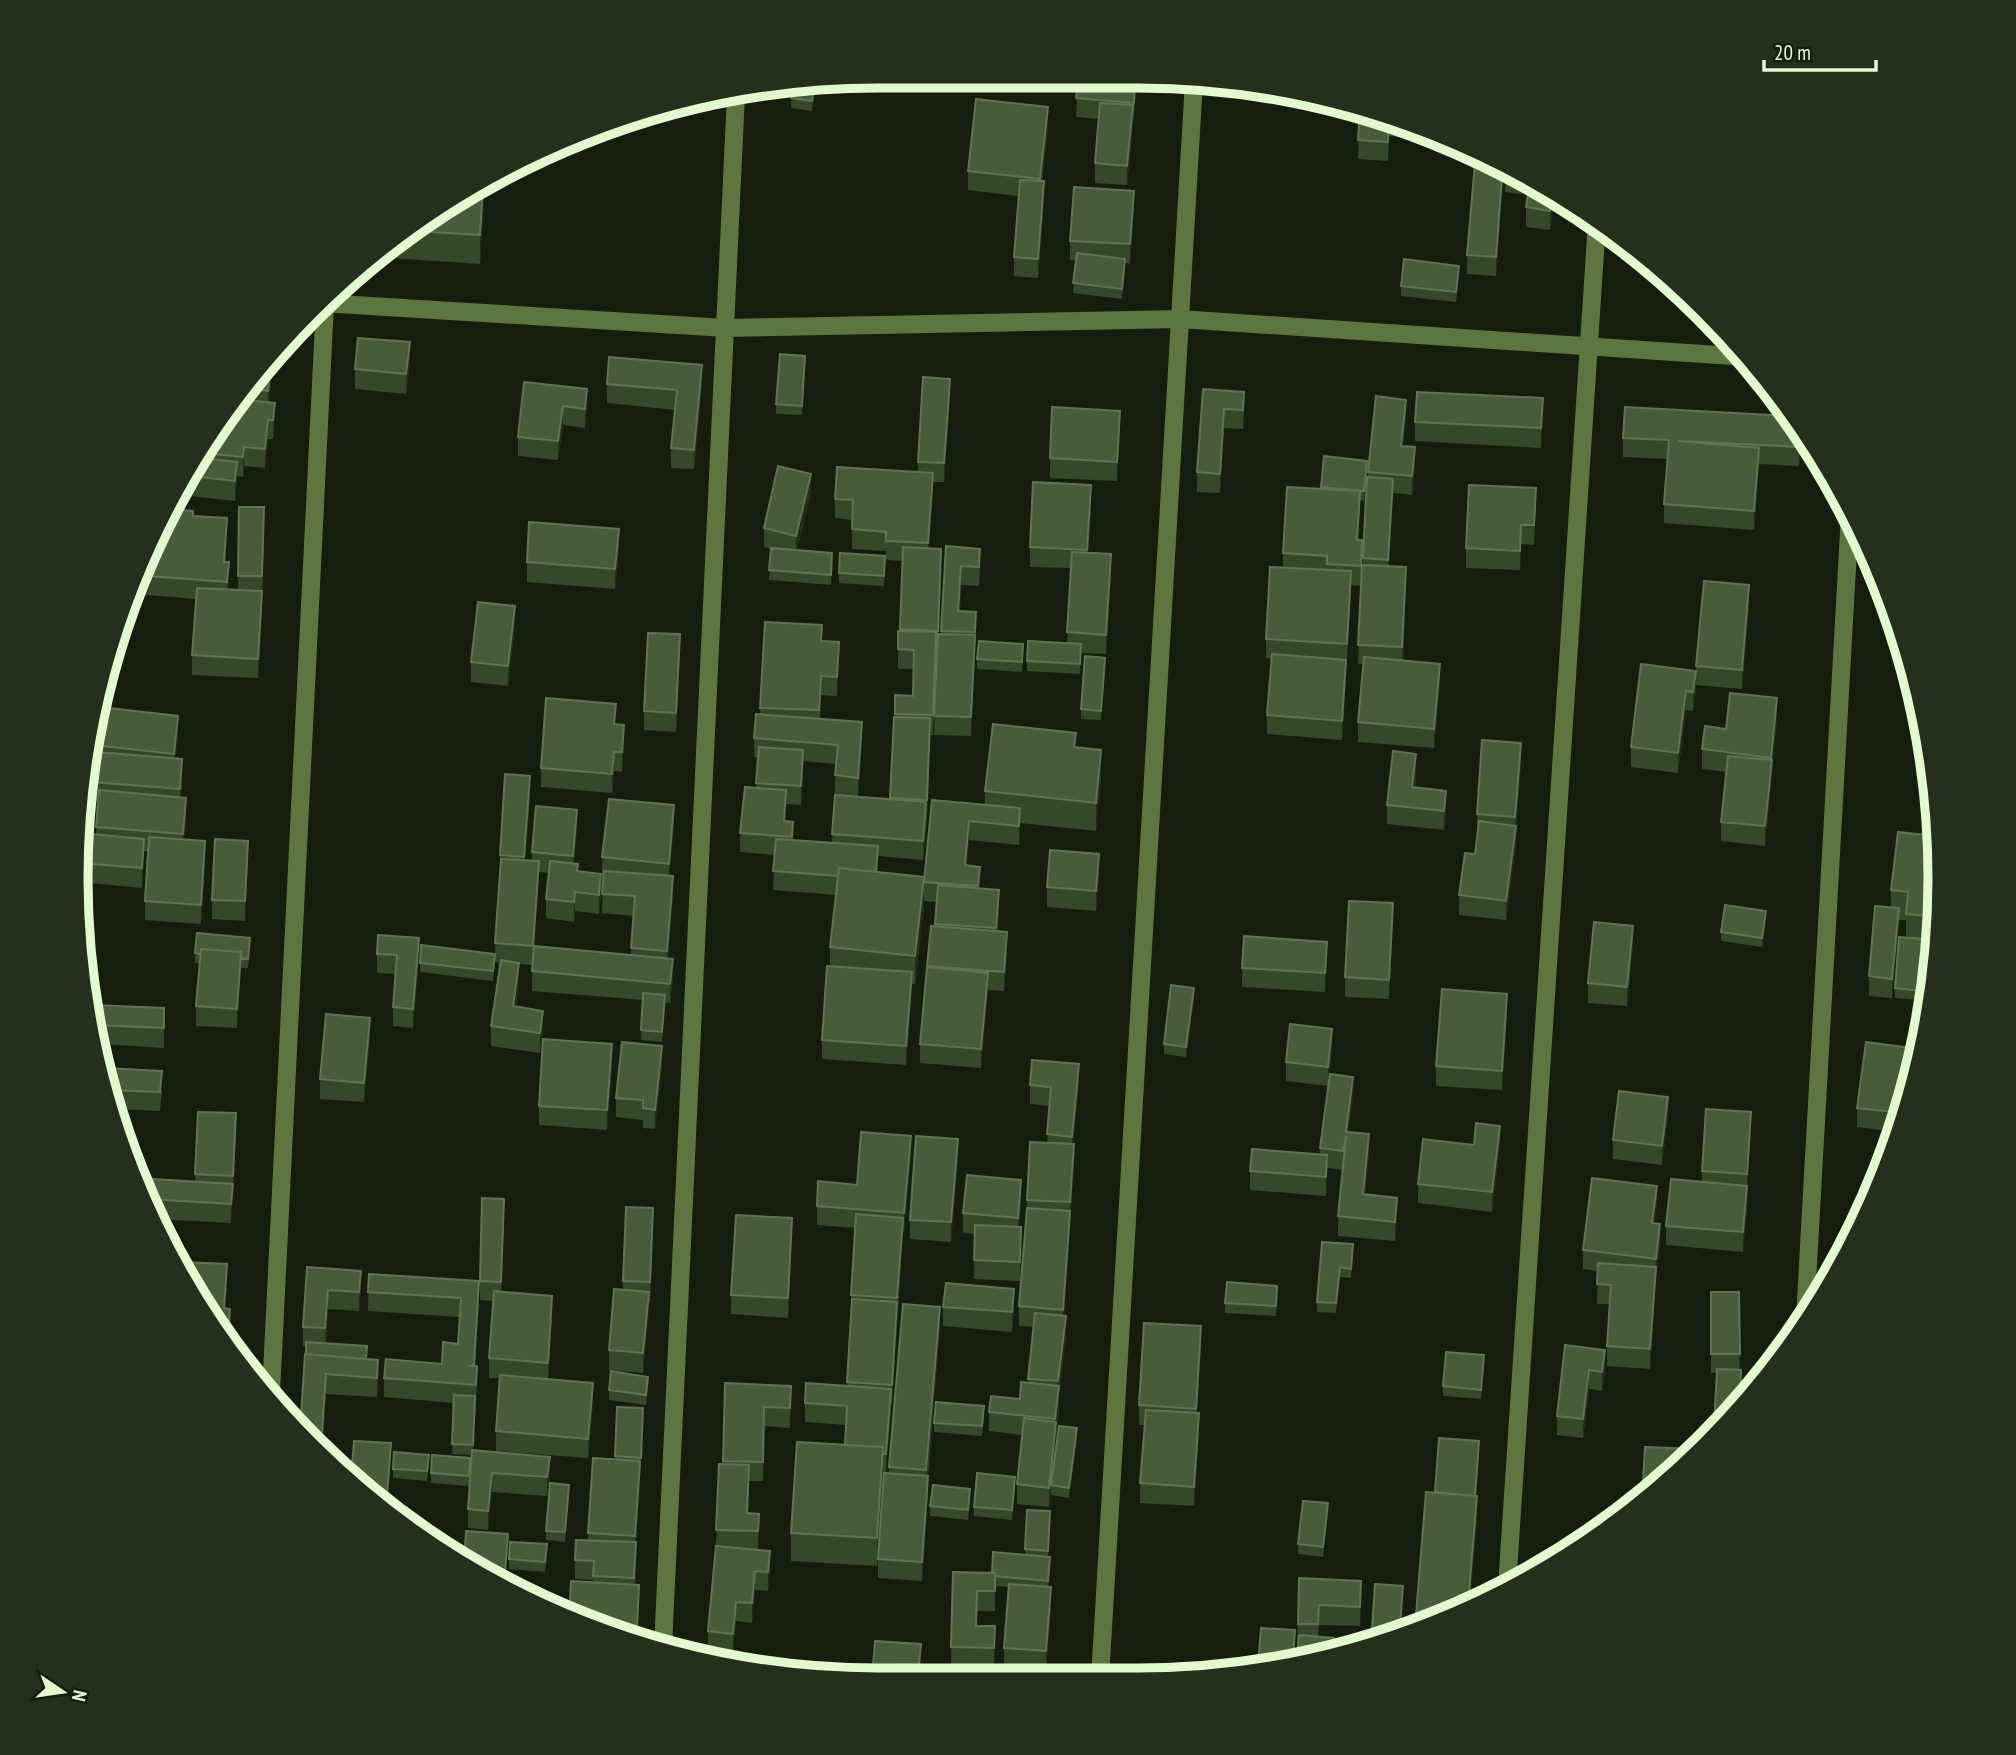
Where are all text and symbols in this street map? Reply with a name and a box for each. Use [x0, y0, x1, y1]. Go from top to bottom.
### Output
scale bar [1764, 28, 1876, 72]
text: 20 m [1774, 39, 1811, 66]
north arrow [28, 1657, 98, 1727]
text: N [67, 1688, 92, 1704]

